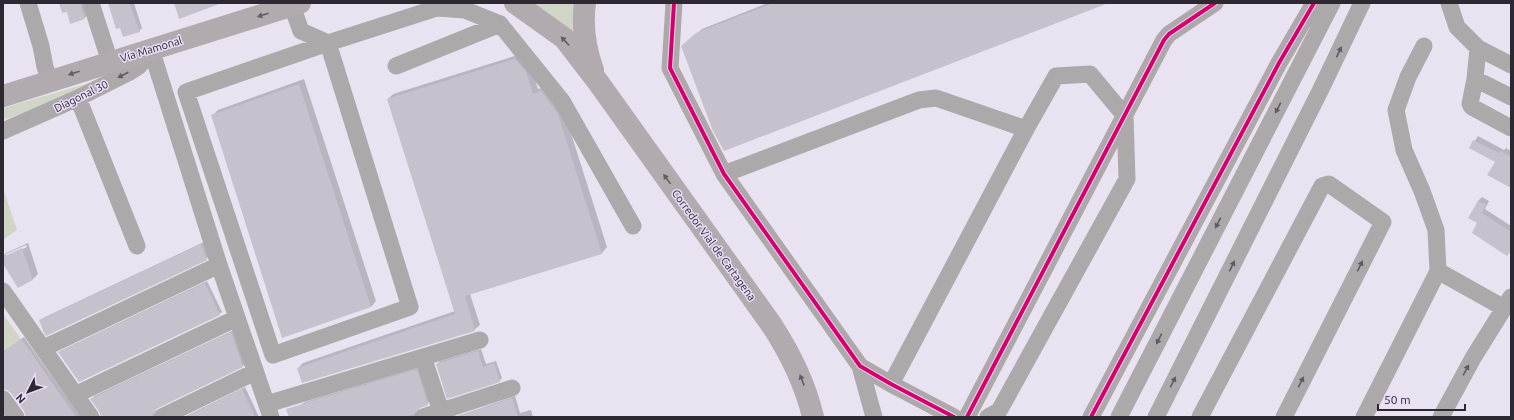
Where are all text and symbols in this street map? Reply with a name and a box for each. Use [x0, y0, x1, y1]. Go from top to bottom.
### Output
one-way arrow [257, 12, 269, 18]
street label: Vía Mamonal [119, 34, 184, 64]
one-way arrow [560, 35, 569, 46]
one-way arrow [1336, 46, 1342, 57]
one-way arrow [67, 71, 79, 77]
one-way arrow [117, 72, 129, 78]
street label: Diagonal 30 [52, 78, 110, 114]
one-way arrow [1275, 102, 1281, 114]
one-way arrow [663, 174, 671, 184]
street label: Corredor Vial de Cartagena [670, 187, 758, 303]
one-way arrow [1215, 218, 1222, 229]
one-way arrow [1228, 260, 1235, 272]
one-way arrow [1357, 261, 1363, 272]
one-way arrow [1156, 333, 1162, 345]
one-way arrow [1463, 365, 1470, 376]
north arrow [8, 372, 48, 412]
one-way arrow [798, 373, 804, 385]
one-way arrow [1170, 376, 1176, 388]
one-way arrow [1298, 376, 1305, 388]
scale bar [1378, 386, 1465, 412]
text: N [13, 392, 28, 406]
text: 50 m [1384, 393, 1411, 406]

